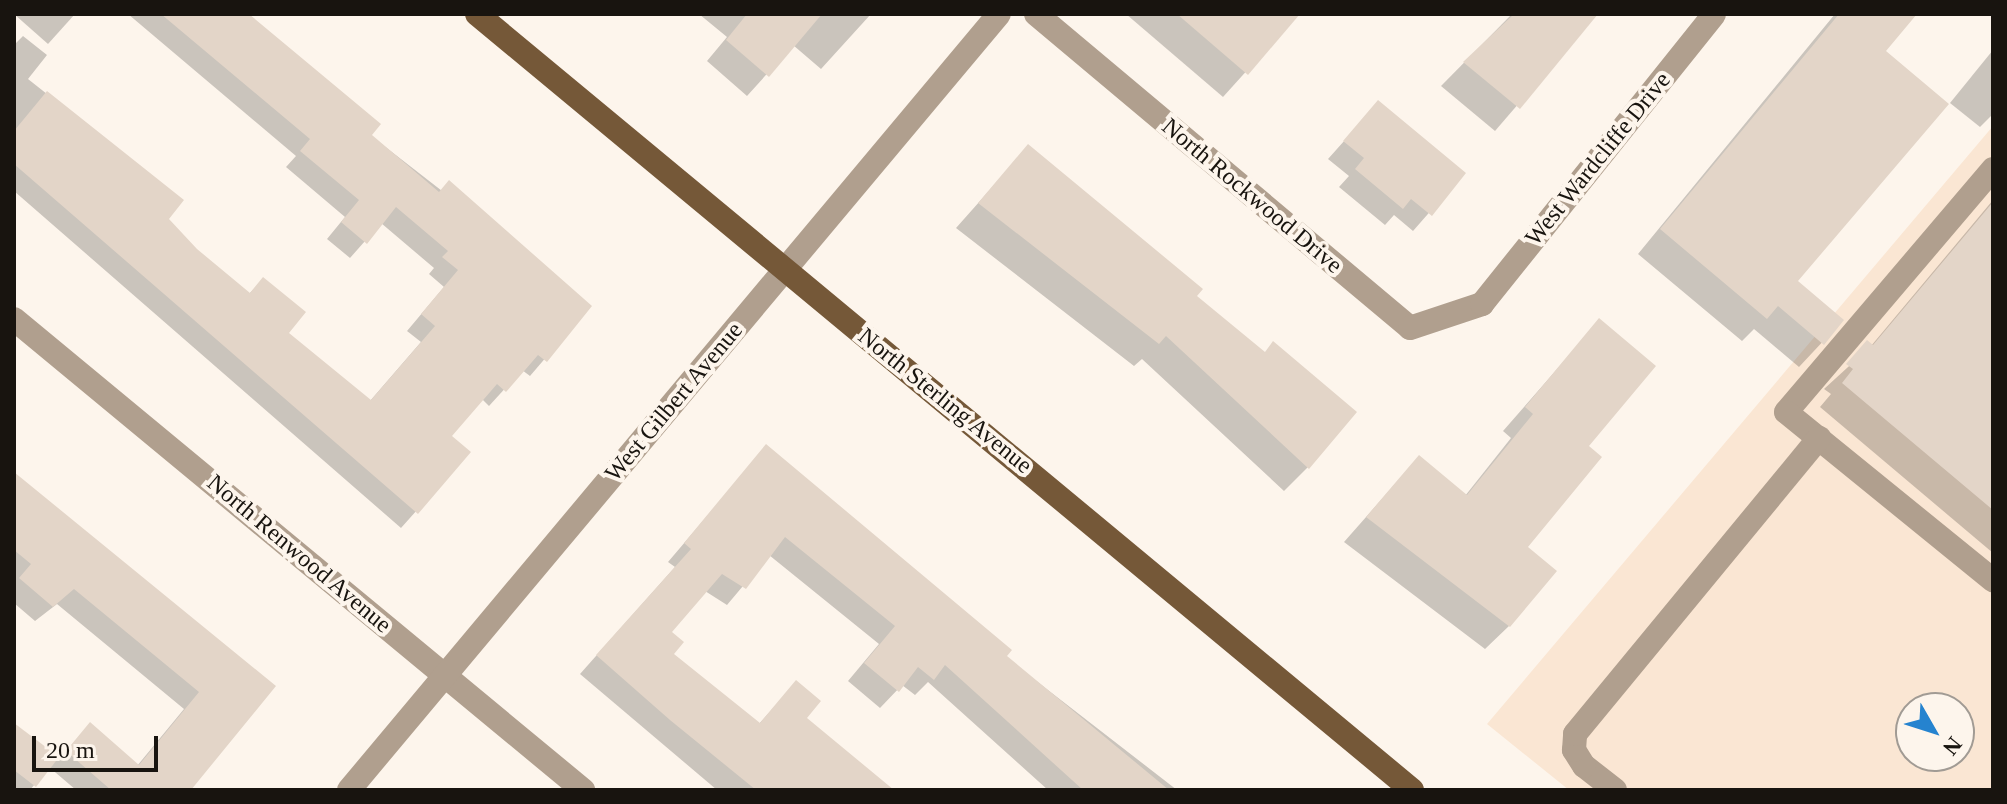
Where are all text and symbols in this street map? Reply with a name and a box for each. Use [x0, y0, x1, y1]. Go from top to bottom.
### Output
street label: West Wardcliffe Drive [1519, 66, 1677, 252]
street label: North Rockwood Drive [1156, 112, 1348, 280]
street label: West Gilbert Avenue [599, 316, 749, 488]
street label: North Sterling Avenue [852, 322, 1038, 480]
street label: North Renwood Avenue [201, 468, 397, 640]
north arrow [1895, 692, 1975, 772]
scale bar [36, 720, 162, 770]
text: N [1938, 732, 1967, 760]
text: 20 m [46, 737, 95, 763]

